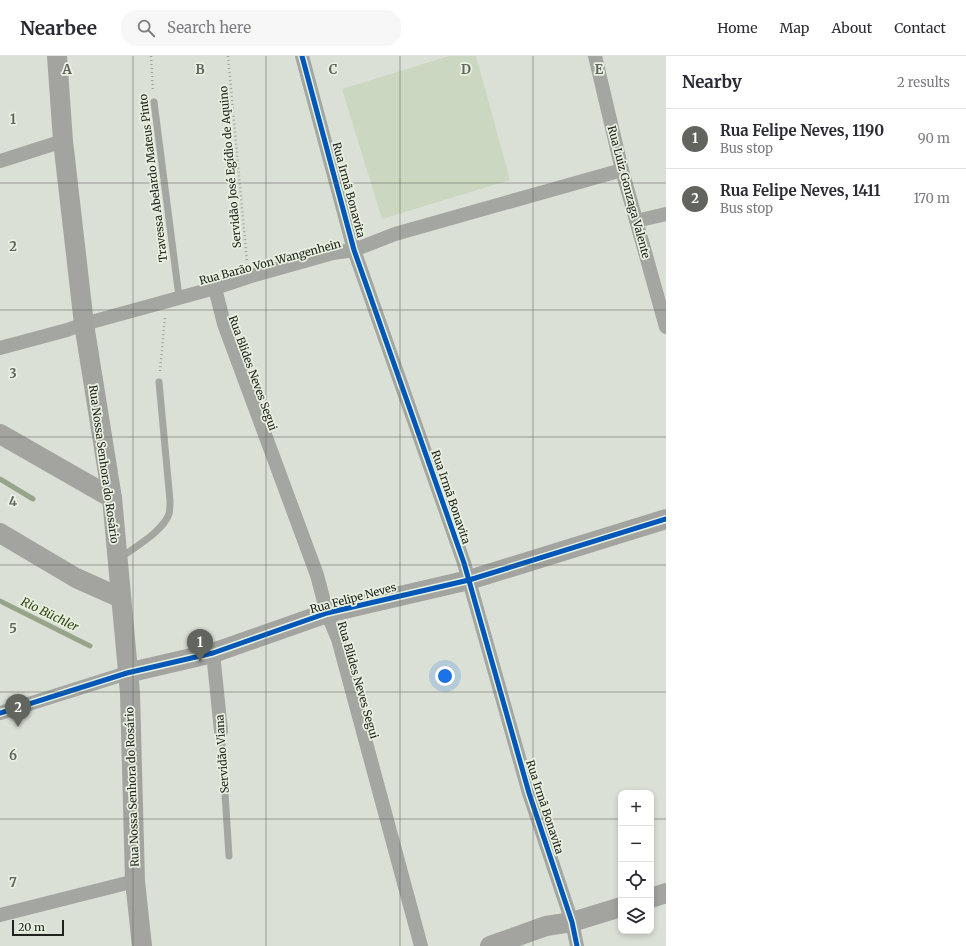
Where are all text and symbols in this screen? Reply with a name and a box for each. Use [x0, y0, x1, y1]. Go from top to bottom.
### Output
search box [121, 10, 401, 46]
text: Nearbee [20, 16, 97, 40]
icon: search [135, 17, 157, 39]
text: Search here [167, 18, 251, 37]
text: Home [717, 19, 758, 37]
text: Map [780, 19, 809, 37]
text: About [831, 19, 872, 37]
text: Contact [894, 19, 946, 37]
text: A [61, 61, 72, 78]
text: B [195, 61, 205, 78]
text: C [329, 61, 338, 78]
text: D [461, 61, 471, 78]
text: E [595, 61, 604, 78]
text: Nearby [682, 71, 742, 93]
text: 2 results [897, 74, 950, 91]
street label: Servidão José Egídio de Aquino [216, 85, 244, 249]
street label: Travessa Abelardo Mateus Pinto [136, 93, 170, 263]
text: 1 [10, 111, 16, 128]
text: Rua Felipe Neves, 1190 [720, 121, 884, 140]
street label: Rua Luiz Gonzaga Valente [605, 124, 653, 260]
text: 1 [692, 130, 698, 147]
text: 90 m [918, 130, 950, 147]
text: Bus stop [720, 140, 773, 157]
street label: Rua Irmã Bonavita [330, 141, 369, 239]
text: Rua Felipe Neves, 1411 [720, 181, 880, 200]
text: 2 [691, 190, 699, 207]
text: 170 m [913, 190, 950, 207]
text: Bus stop [720, 200, 773, 217]
street label: Rua Barão Von Wangenhein [198, 236, 343, 288]
text: 2 [9, 238, 17, 255]
street label: Rua Blides Neves Segui [226, 314, 281, 433]
text: 3 [9, 365, 17, 382]
street label: Rua Nossa Senhora do Rosário [86, 384, 122, 545]
street label: Rua Irmã Bonavita [428, 448, 474, 546]
text: 4 [9, 493, 18, 510]
street label: Rua Felipe Neves [308, 580, 398, 616]
water label: Rio Büchler [19, 594, 82, 635]
text: 5 [9, 620, 17, 637]
street label: Rua Blides Neves Segui [335, 620, 382, 741]
pin: 1 [187, 629, 213, 662]
your location [435, 666, 455, 686]
pin: 2 [5, 694, 31, 727]
street label: Rua Nossa Senhora do Rosário [122, 706, 142, 867]
street label: Servidão Viana [212, 714, 232, 794]
text: 6 [9, 747, 17, 764]
street label: Rua Irmã Bonavita [523, 758, 567, 856]
map controls [618, 790, 654, 934]
button: + [618, 790, 654, 826]
button: − [618, 826, 654, 862]
button: locate [618, 862, 654, 898]
text: 7 [9, 874, 17, 891]
button: layers [618, 898, 654, 934]
scale bar [12, 918, 64, 937]
text: 20 m [18, 920, 45, 934]

